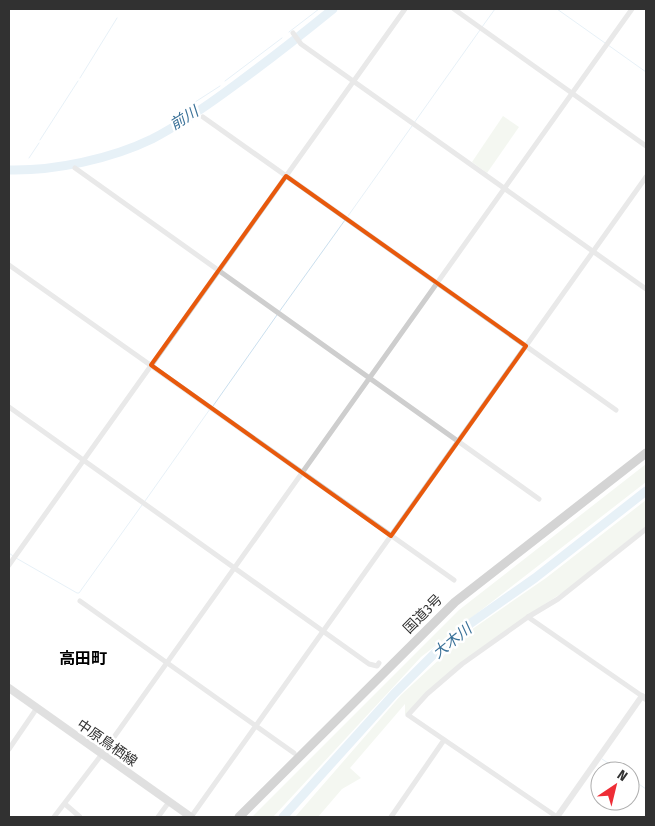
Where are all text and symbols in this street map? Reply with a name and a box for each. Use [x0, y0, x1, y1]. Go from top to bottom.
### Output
water label: 前川 [167, 101, 203, 134]
street label: 国道3号 [400, 591, 446, 637]
water label: 大木川 [429, 619, 477, 662]
district label: 高田町 [59, 649, 107, 668]
street label: 中原鳥栖線 [73, 716, 141, 770]
north arrow [590, 761, 640, 811]
text: N [614, 766, 630, 785]

